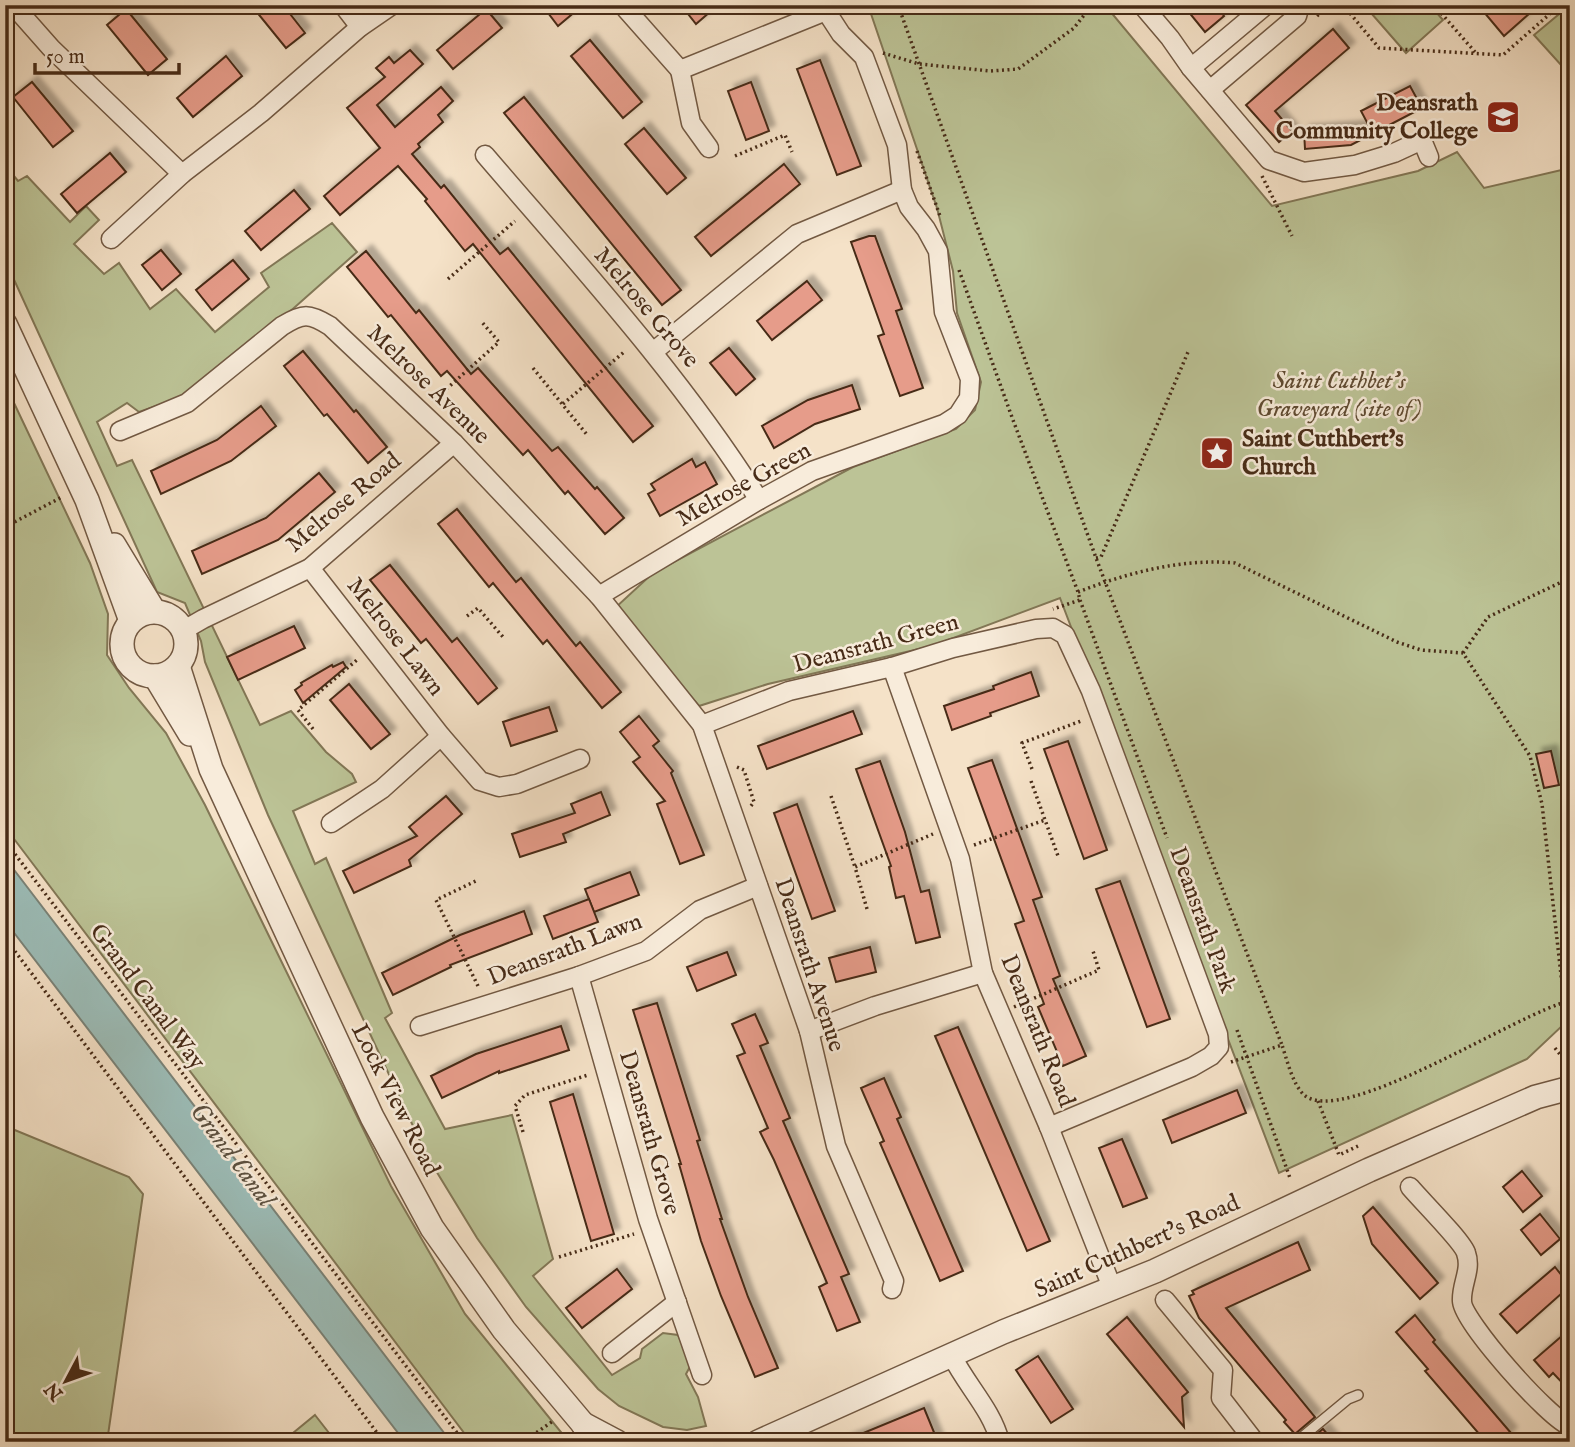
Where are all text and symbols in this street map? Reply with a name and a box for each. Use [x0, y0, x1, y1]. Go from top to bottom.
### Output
scale bar [35, 32, 178, 76]
text: 50 m [46, 44, 85, 71]
place label: Deansrath Community College [1276, 88, 1478, 147]
school or university icon: Deansrath Community College [1484, 98, 1522, 136]
street label: Melrose Grove [586, 241, 706, 375]
street label: Melrose Avenue [360, 318, 496, 452]
park label: Saint Cuthbet's Graveyard (site of) [1256, 366, 1422, 425]
place label: Saint Cuthbert's Church [1242, 424, 1404, 483]
place icon: Saint Cuthbert's Church [1198, 434, 1236, 472]
street label: Melrose Green [671, 435, 817, 535]
street label: Melrose Road [280, 446, 408, 560]
street label: Melrose Lawn [339, 571, 451, 703]
street label: Deansrath Green [790, 607, 962, 681]
street label: Deansrath Park [1161, 843, 1243, 997]
street label: Deansrath Avenue [766, 874, 852, 1056]
street label: Deansrath Lawn [483, 906, 647, 994]
street label: Grand Canal Way [82, 918, 212, 1076]
street label: Deansrath Road [992, 950, 1082, 1112]
street label: Lock View Road [343, 1019, 447, 1182]
street label: Deansrath Grove [611, 1047, 687, 1219]
water label: Grand Canal [182, 1096, 283, 1215]
street label: Saint Cuthbert’s Road [1030, 1188, 1245, 1306]
north arrow [32, 1346, 102, 1416]
text: N [40, 1376, 70, 1406]

